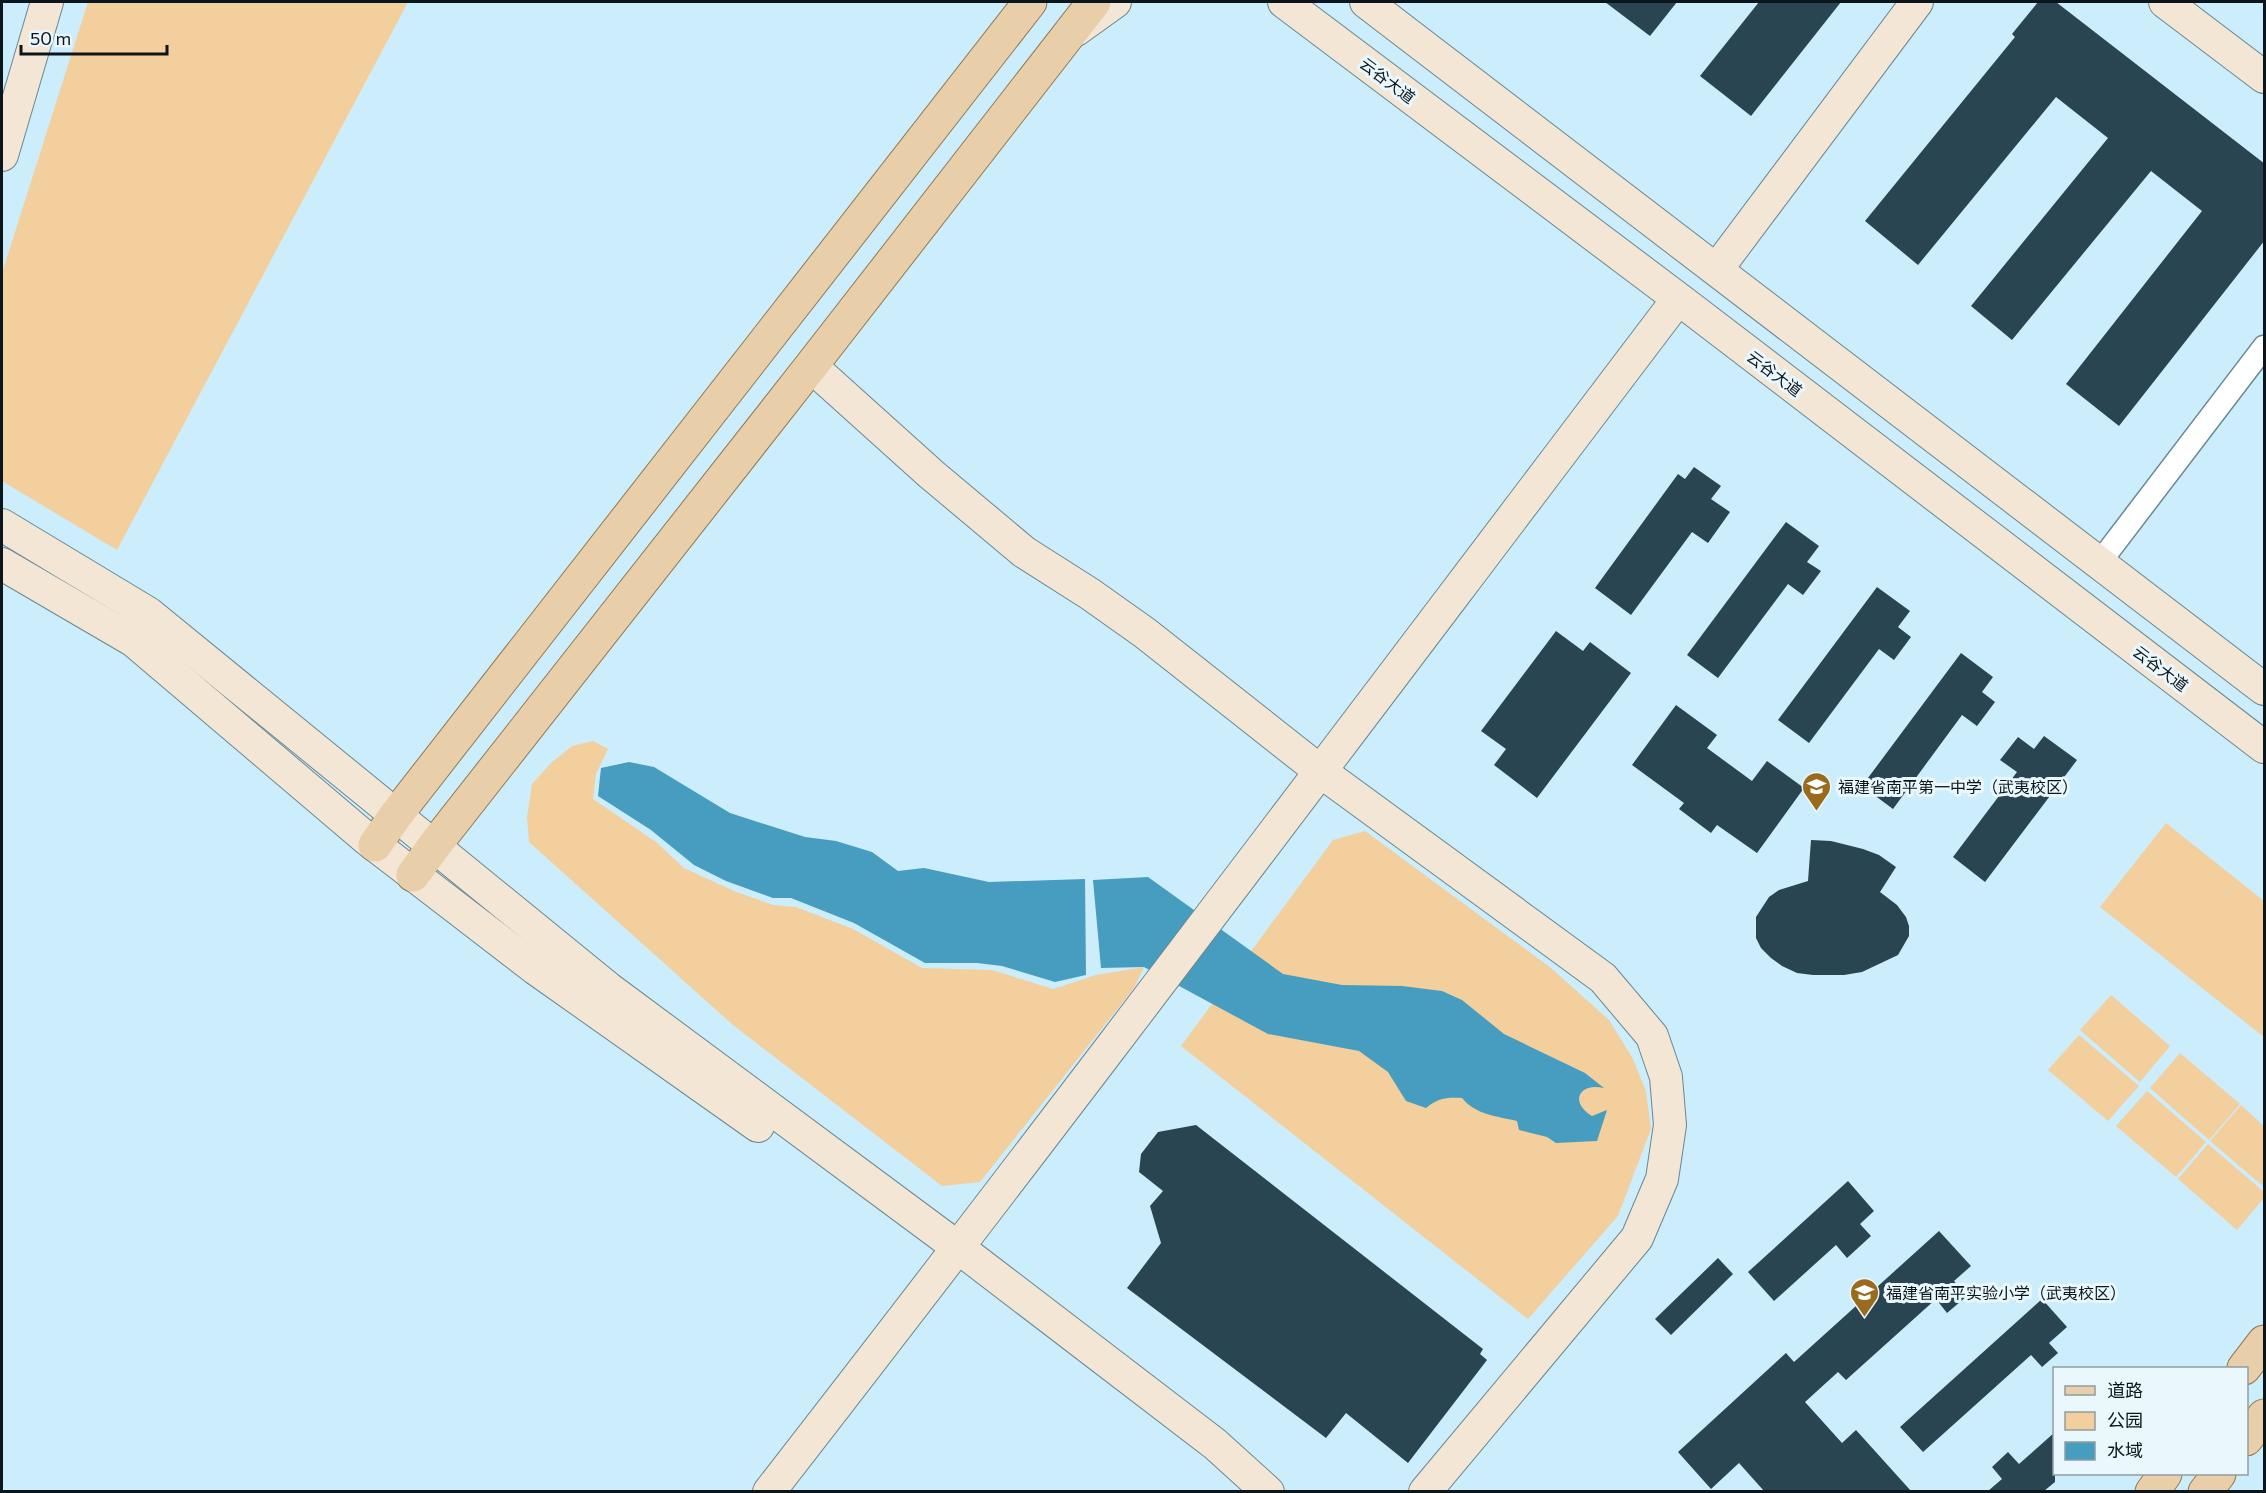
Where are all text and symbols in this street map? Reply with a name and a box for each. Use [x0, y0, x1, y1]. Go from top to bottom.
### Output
scale bar [21, 18, 166, 56]
text: 50 m [30, 27, 71, 49]
street label: 云谷大道 [1357, 53, 1419, 107]
street label: 云谷大道 [1744, 346, 1806, 400]
street label: 云谷大道 [2130, 641, 2192, 695]
school or university icon: 福建省南平第一中学（武夷校区） [1801, 770, 1833, 812]
place label: 福建省南平第一中学（武夷校区） [1838, 777, 2078, 796]
school or university icon: 福建省南平实验小学（武夷校区） [1849, 1276, 1881, 1318]
place label: 福建省南平实验小学（武夷校区） [1886, 1283, 2126, 1302]
legend [2053, 1367, 2248, 1475]
text: 道路 [2107, 1379, 2143, 1401]
text: 公园 [2107, 1409, 2143, 1431]
text: 水域 [2107, 1439, 2143, 1461]

